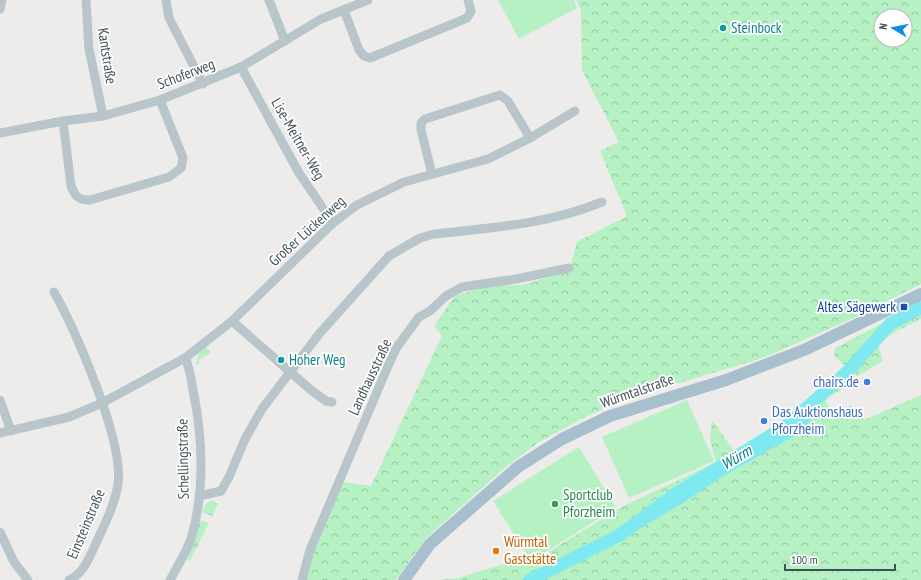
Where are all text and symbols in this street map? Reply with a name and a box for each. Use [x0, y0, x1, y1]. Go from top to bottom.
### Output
north arrow [873, 8, 913, 48]
place label: Steinbock [731, 18, 782, 37]
text: N [876, 22, 891, 30]
marker: Steinbock [718, 23, 728, 33]
street label: Kantstraße [94, 26, 121, 85]
street label: Schoferweg [154, 54, 217, 93]
street label: Lise-Meitner-Weg [267, 94, 330, 183]
street label: Großer Lückenweg [264, 191, 349, 270]
place label: Altes Sägewerk [817, 297, 896, 316]
marker: Altes Sägewerk [899, 302, 909, 312]
street label: Landhausstraße [344, 336, 396, 418]
place label: Hoher Weg [289, 350, 345, 369]
marker: Hoher Weg [276, 355, 286, 365]
street label: Würmtalstraße [598, 369, 676, 412]
place label: chairs.de [813, 372, 859, 391]
marker: chairs.de [862, 377, 872, 387]
place label: Das Auktionshaus Pforzheim [772, 402, 863, 438]
marker: Das Auktionshaus Pforzheim [759, 416, 769, 426]
street label: Schellingstraße [172, 419, 193, 500]
water label: Würm [717, 439, 756, 474]
place label: Sportclub Pforzheim [563, 485, 615, 521]
street label: Einsteinstraße [62, 486, 109, 562]
marker: Sportclub Pforzheim [550, 499, 560, 509]
place label: Würmtal Gaststätte [504, 532, 556, 568]
marker: Würmtal Gaststätte [491, 546, 501, 556]
scale bar [785, 546, 895, 572]
text: 100 m [791, 552, 818, 567]

